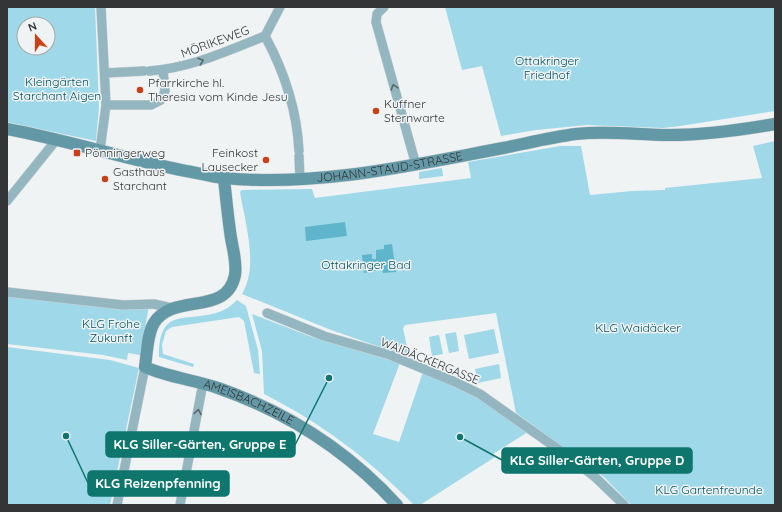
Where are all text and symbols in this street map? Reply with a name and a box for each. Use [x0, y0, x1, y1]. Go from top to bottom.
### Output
north arrow [16, 16, 56, 56]
text: N [26, 19, 39, 35]
street label: MÖRIKEWEG [179, 22, 251, 61]
park label: Ottakringer Friedhof [515, 53, 579, 82]
one-way arrow [198, 58, 205, 66]
park label: Kleingärten Starchant Aigen [13, 74, 101, 103]
place label: Pfarrkirche hl. Theresia vom Kinde Jesu [148, 75, 288, 104]
one-way arrow [390, 83, 399, 90]
marker: Pfarrkirche hl. Theresia vom Kinde Jesu [135, 85, 145, 95]
place label: Kuffner Sternwarte [384, 96, 445, 125]
marker: Kuffner Sternwarte [371, 106, 381, 116]
place label: Pönningerweg [85, 145, 165, 160]
place label: Feinkost Lausecker [201, 145, 258, 174]
marker: Pönningerweg [72, 148, 82, 158]
street label: JOHANN-STAUD-STRASSE [316, 148, 464, 185]
marker: Feinkost Lausecker [261, 155, 271, 165]
place label: Gasthaus Starchant [113, 164, 167, 193]
marker: Gasthaus Starchant [100, 174, 110, 184]
park label: Ottakringer Bad [321, 257, 411, 272]
park label: KLG Frohe Zukunft [82, 316, 140, 345]
park label: KLG Waidäcker [595, 320, 681, 335]
street label: WAIDÄCKERGASSE [378, 334, 482, 387]
street label: AMEISBACHZEILE [202, 376, 297, 428]
one-way arrow [193, 409, 201, 415]
callout: KLG Siller-Gärten, Gruppe E [106, 432, 295, 457]
text: KLG Siller-Gärten, Gruppe E [114, 436, 286, 452]
callout: KLG Siller-Gärten, Gruppe D [502, 448, 692, 473]
text: KLG Siller-Gärten, Gruppe D [510, 452, 684, 468]
callout: KLG Reizenpfenning [88, 471, 229, 496]
text: KLG Reizenpfenning [95, 475, 221, 491]
park label: KLG Gartenfreunde [655, 482, 763, 497]

